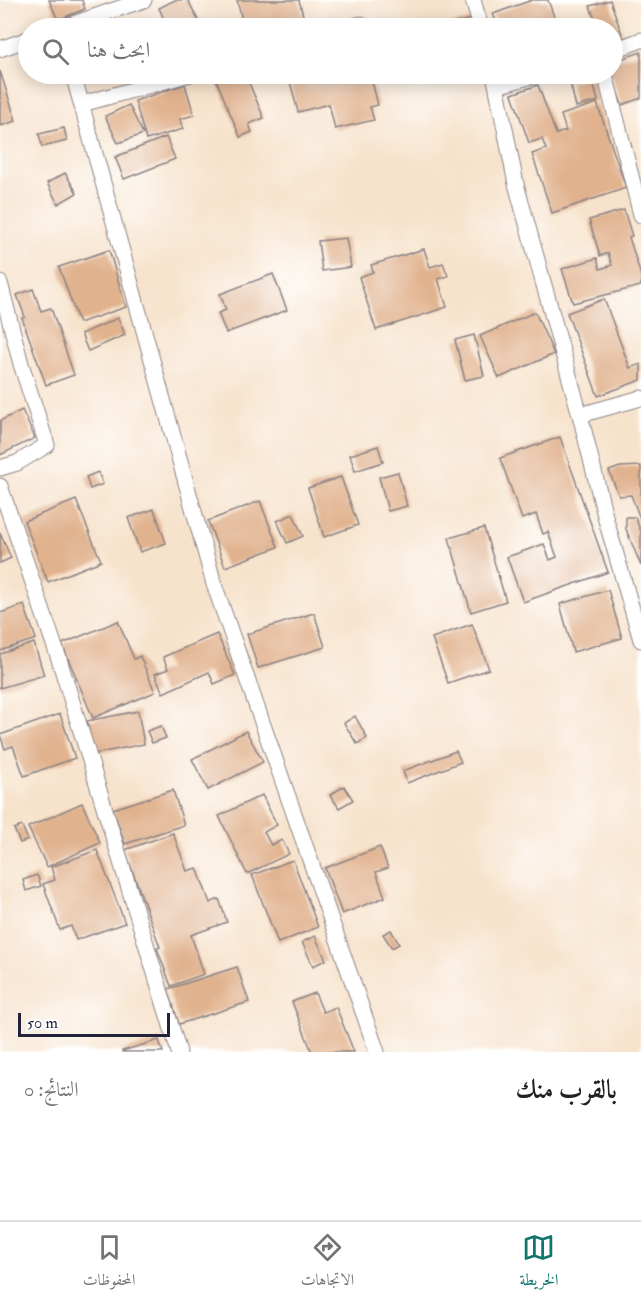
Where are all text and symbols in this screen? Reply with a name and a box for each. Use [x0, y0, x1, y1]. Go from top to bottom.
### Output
search box [18, 18, 623, 84]
icon: search [39, 35, 72, 68]
text: ابحث هنا [87, 36, 150, 64]
scale bar [18, 1010, 170, 1038]
text: 50 m [27, 1013, 58, 1033]
text: بالقرب منك [515, 1074, 617, 1106]
text: النتائج: 0 [24, 1077, 79, 1102]
tab: المحفوظات [83, 1231, 135, 1295]
tab: الاتجاهات [301, 1231, 354, 1295]
tab: الخريطة [519, 1231, 558, 1295]

